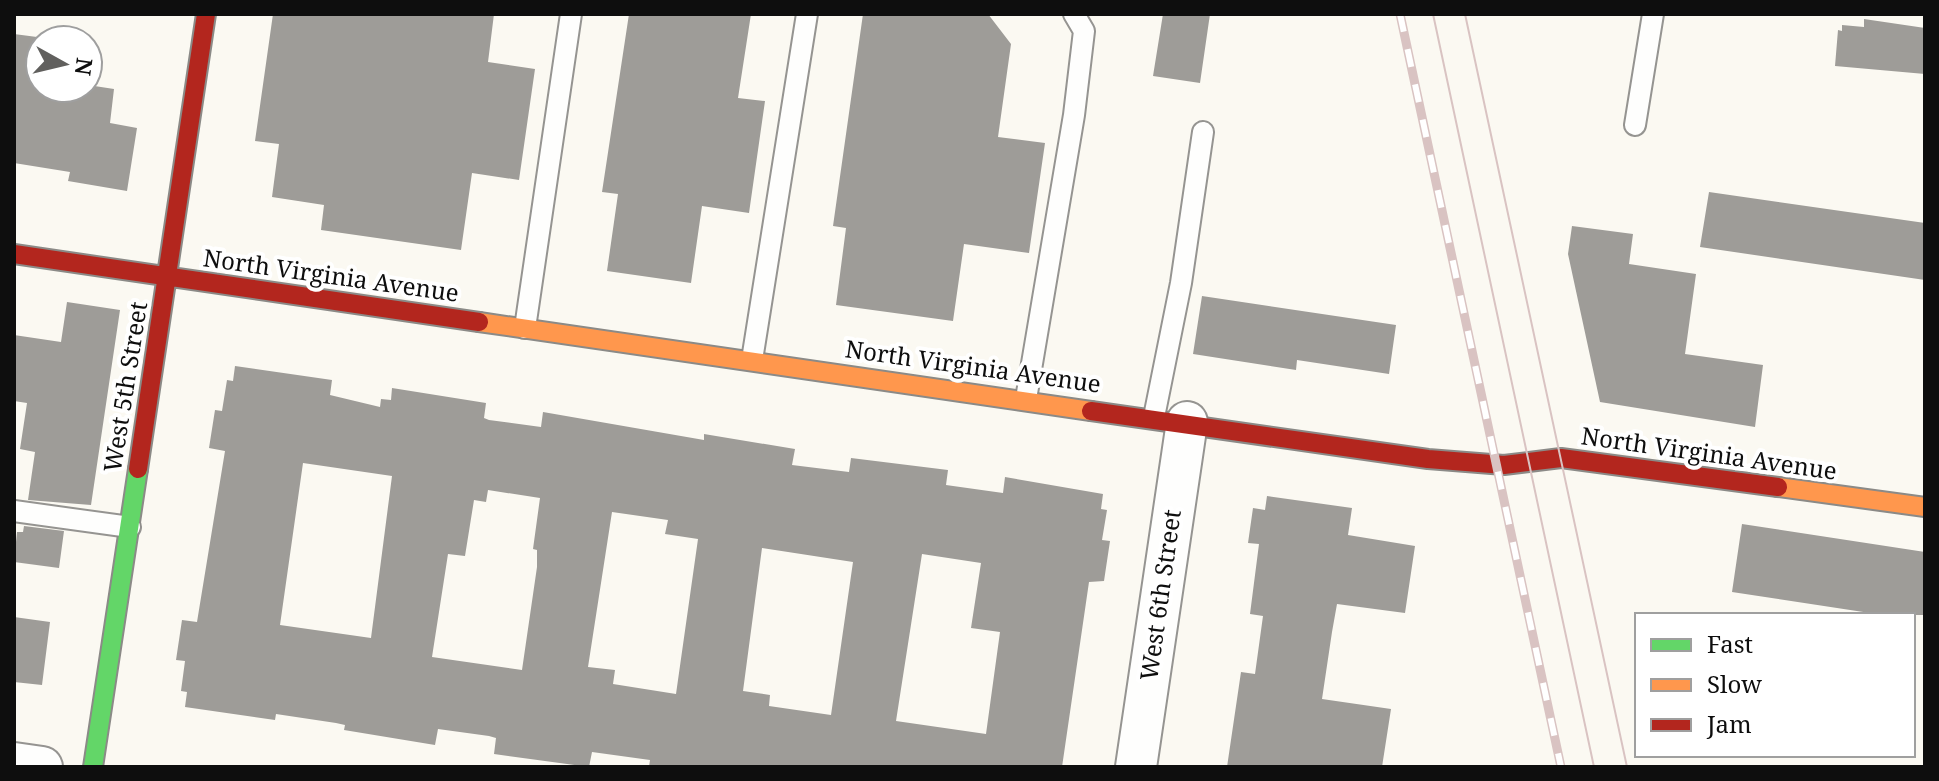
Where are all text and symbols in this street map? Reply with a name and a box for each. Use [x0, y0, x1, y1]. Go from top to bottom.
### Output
north arrow [24, 24, 104, 104]
text: N [69, 56, 101, 78]
street label: North Virginia Avenue [201, 240, 461, 309]
street label: West 5th Street [95, 299, 154, 474]
street label: North Virginia Avenue [843, 331, 1103, 400]
street label: North Virginia Avenue [1579, 418, 1839, 487]
street label: West 6th Street [1131, 507, 1188, 682]
legend [1635, 613, 1915, 757]
text: Fast [1707, 627, 1753, 660]
text: Slow [1707, 667, 1762, 700]
text: Jam [1706, 707, 1752, 740]

